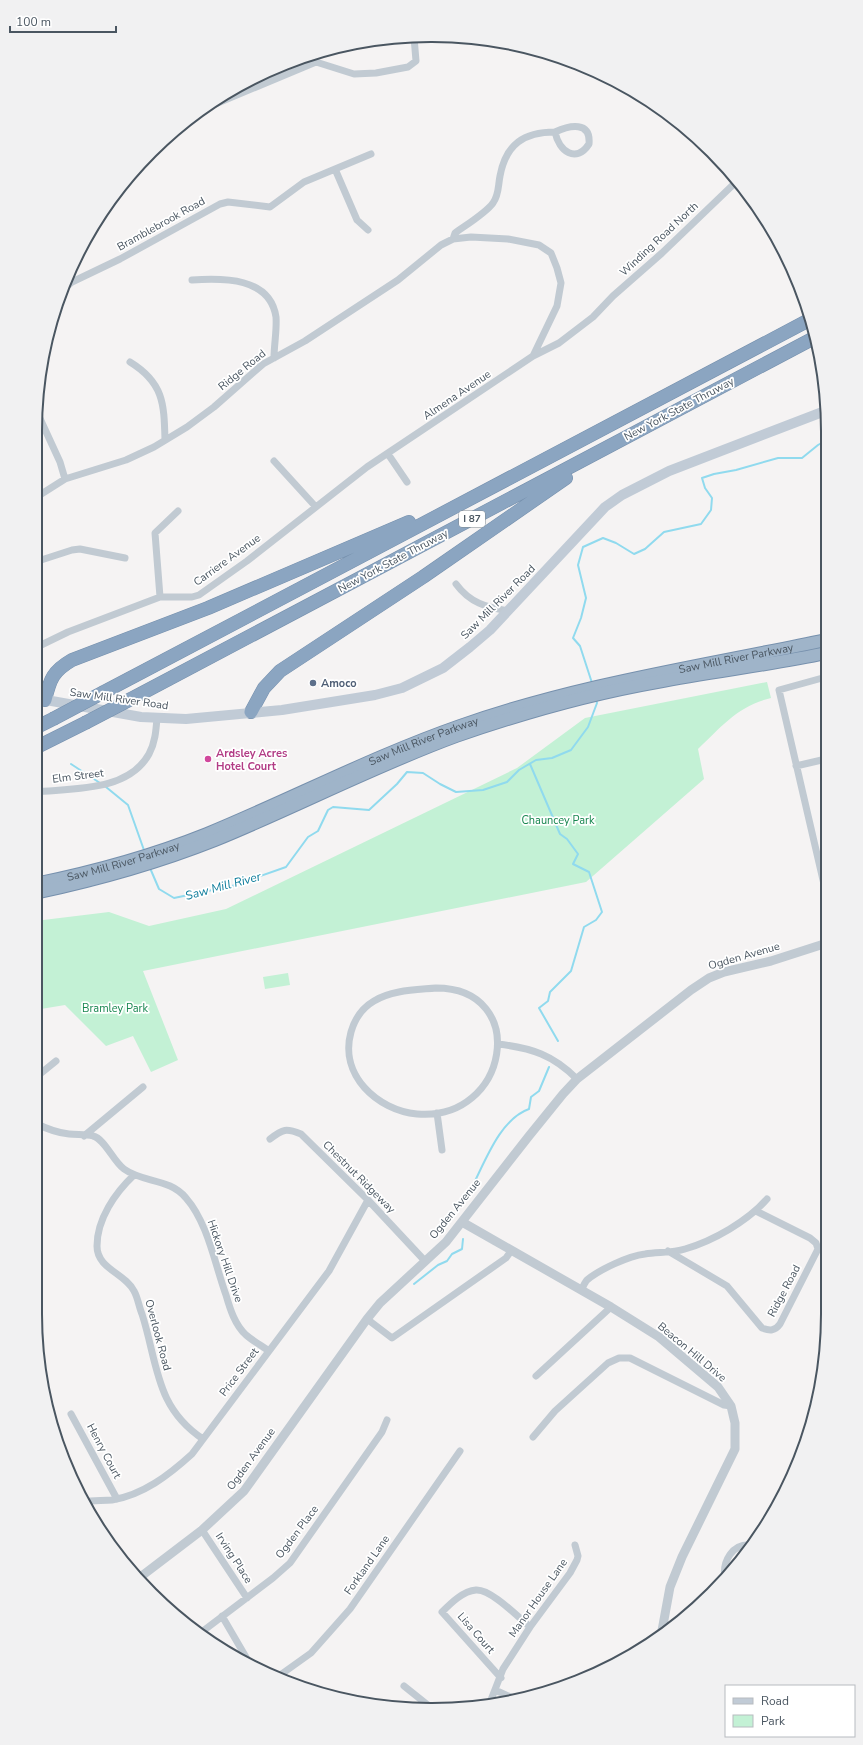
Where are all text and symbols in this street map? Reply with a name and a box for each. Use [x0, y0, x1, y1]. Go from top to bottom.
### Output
scale bar [10, 8, 116, 34]
text: 100 m [16, 14, 51, 30]
street label: Bramblebrook Road [114, 194, 208, 254]
street label: Winding Road North [616, 199, 702, 279]
street label: Ridge Road [215, 346, 269, 394]
street label: Almena Avenue [420, 367, 494, 423]
street label: New York State Thruway [621, 373, 737, 444]
road number: I 87 [459, 511, 485, 527]
street label: New York State Thruway [335, 525, 451, 596]
street label: Carriere Avenue [191, 531, 264, 589]
street label: Saw Mill River Road [457, 561, 539, 643]
street label: Saw Mill River Parkway [677, 639, 795, 677]
place label: Amoco [321, 676, 357, 691]
marker: Amoco [308, 678, 318, 688]
street label: Saw Mill River Road [69, 685, 169, 713]
street label: Saw Mill River Parkway [366, 713, 480, 769]
place label: Ardsley Acres Hotel Court [216, 746, 287, 774]
marker: Ardsley Acres Hotel Court [203, 754, 213, 764]
street label: Elm Street [51, 765, 105, 787]
park label: Chauncey Park [521, 813, 595, 828]
street label: Saw Mill River Parkway [65, 837, 182, 884]
water label: Saw Mill River [183, 868, 263, 904]
street label: Ogden Avenue [707, 939, 782, 973]
park label: Bramley Park [82, 1001, 148, 1016]
street label: Chestnut Ridgeway [319, 1137, 399, 1217]
street label: Ogden Avenue [426, 1176, 484, 1242]
street label: Hickory Hill Drive [204, 1218, 246, 1305]
street label: Ridge Road [764, 1262, 804, 1320]
street label: Overlook Road [141, 1298, 175, 1372]
street label: Beacon Hill Drive [654, 1319, 730, 1385]
street label: Price Street [216, 1345, 262, 1399]
street label: Henry Court [83, 1421, 125, 1481]
street label: Ogden Avenue [223, 1425, 279, 1493]
street label: Ogden Place [272, 1502, 322, 1562]
street label: Irving Place [212, 1530, 256, 1586]
street label: Forkland Lane [341, 1532, 393, 1598]
street label: Manor House Lane [505, 1556, 571, 1640]
street label: Lisa Court [454, 1609, 498, 1657]
legend [725, 1685, 855, 1737]
text: Road [761, 1693, 789, 1709]
text: Park [761, 1713, 786, 1729]

